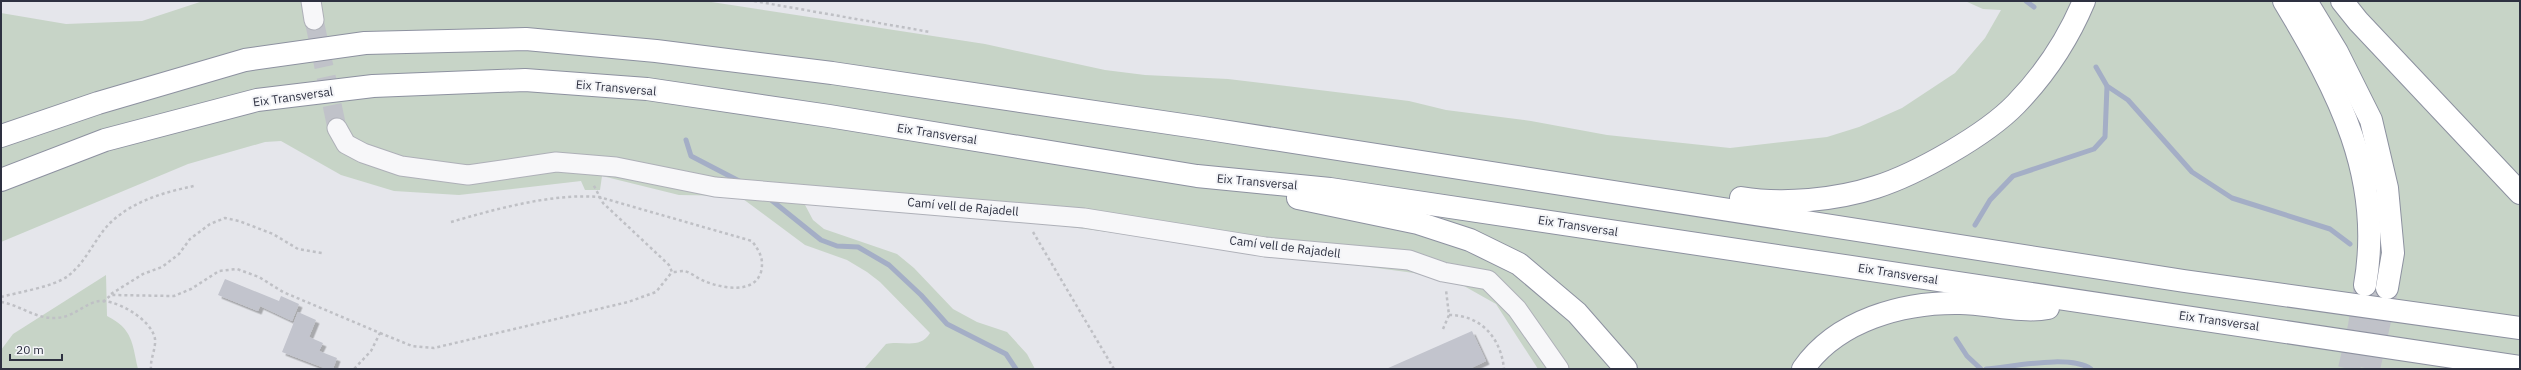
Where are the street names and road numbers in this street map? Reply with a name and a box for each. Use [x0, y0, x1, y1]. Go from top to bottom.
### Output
street label: Eix Transversal [575, 77, 657, 98]
street label: Eix Transversal [252, 83, 334, 110]
street label: Eix Transversal [896, 120, 978, 147]
street label: Eix Transversal [1216, 171, 1298, 192]
street label: Camí vell de Rajadell [907, 194, 1019, 219]
street label: Eix Transversal [1537, 212, 1619, 239]
street label: Camí vell de Rajadell [1229, 232, 1341, 261]
street label: Eix Transversal [1857, 260, 1939, 287]
street label: Eix Transversal [2178, 307, 2260, 334]

